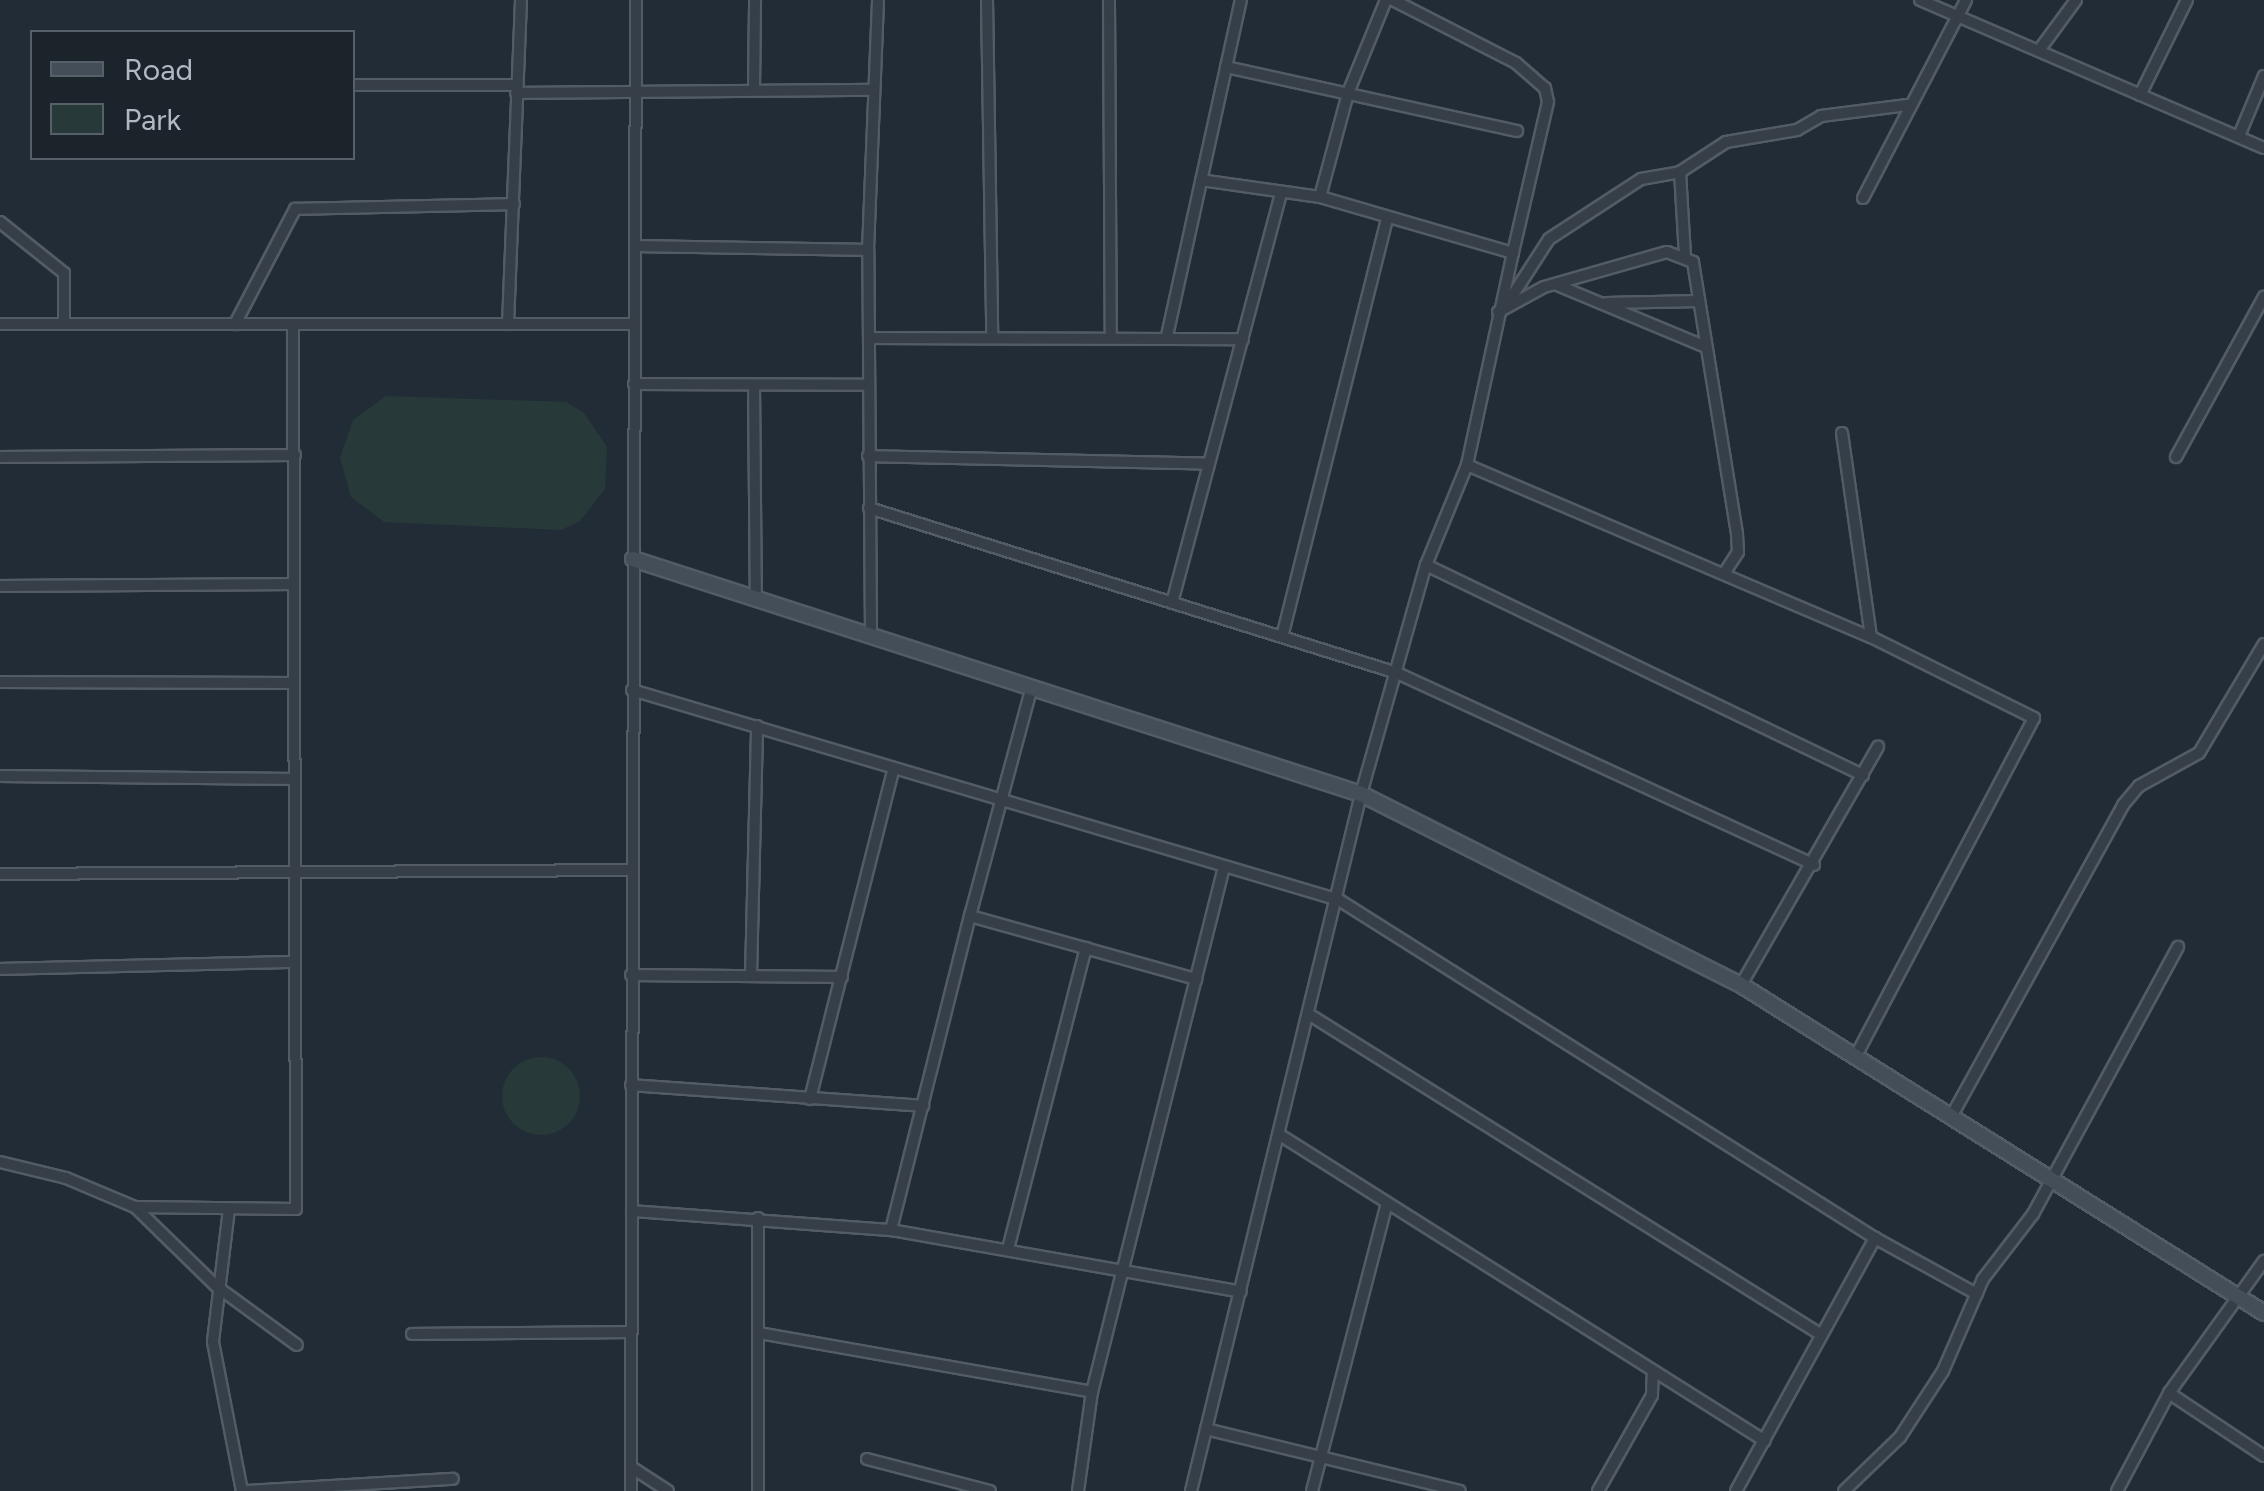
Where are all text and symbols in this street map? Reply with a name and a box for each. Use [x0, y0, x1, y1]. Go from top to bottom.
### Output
legend [30, 30, 355, 160]
text: Road [124, 51, 193, 88]
text: Park [124, 101, 181, 138]

